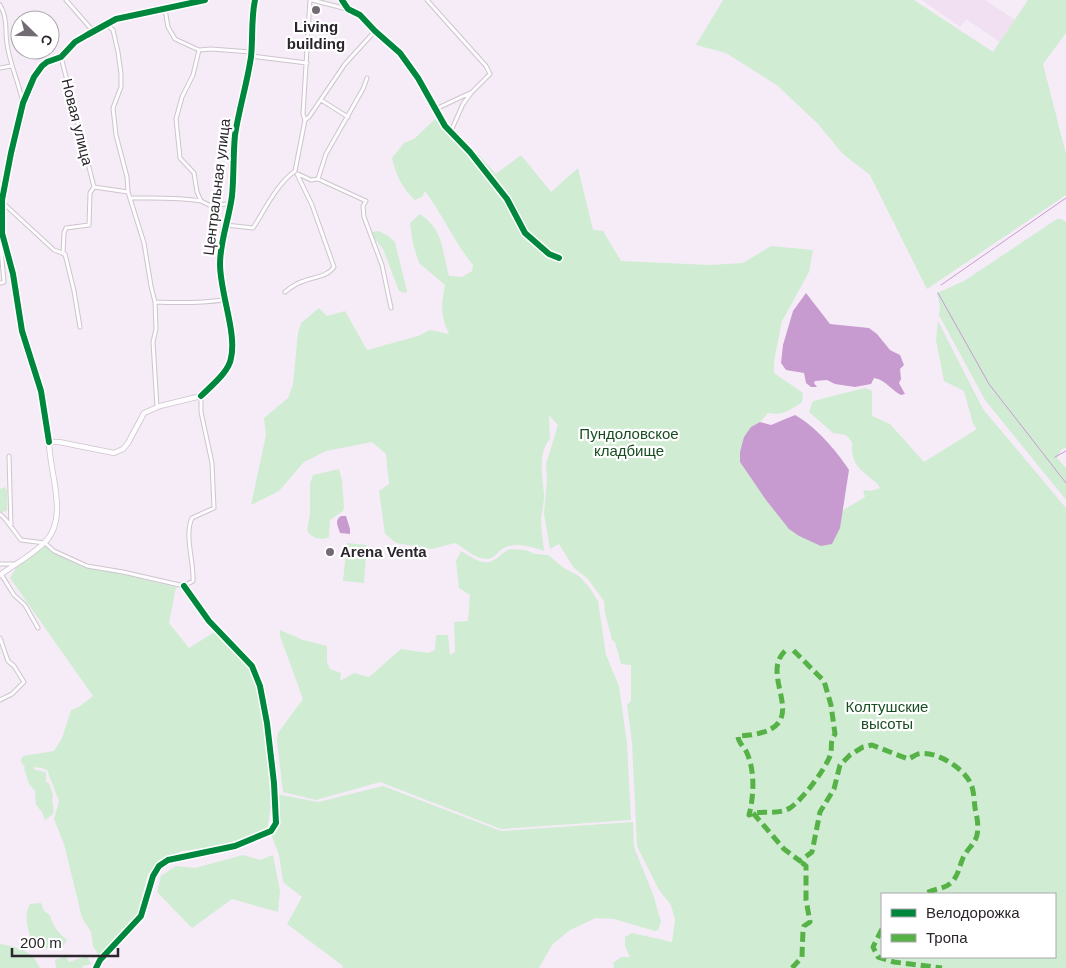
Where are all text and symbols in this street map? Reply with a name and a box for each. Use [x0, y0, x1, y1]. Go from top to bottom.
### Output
marker: Living building [310, 4, 322, 16]
north arrow [10, 10, 60, 60]
place label: Living building [287, 18, 345, 52]
text: С [38, 32, 56, 48]
street label: Новая улица [58, 77, 97, 168]
street label: Центральная улица [200, 117, 233, 256]
park label: Пундоловское кладбище [579, 425, 679, 459]
place label: Arena Venta [340, 543, 427, 560]
marker: Arena Venta [324, 546, 336, 558]
park label: Колтушские высоты [846, 698, 928, 732]
legend [881, 893, 1056, 958]
text: Велодорожка [926, 904, 1020, 921]
scale bar [12, 926, 119, 958]
text: Тропа [926, 929, 968, 946]
text: 200 m [20, 934, 62, 951]

